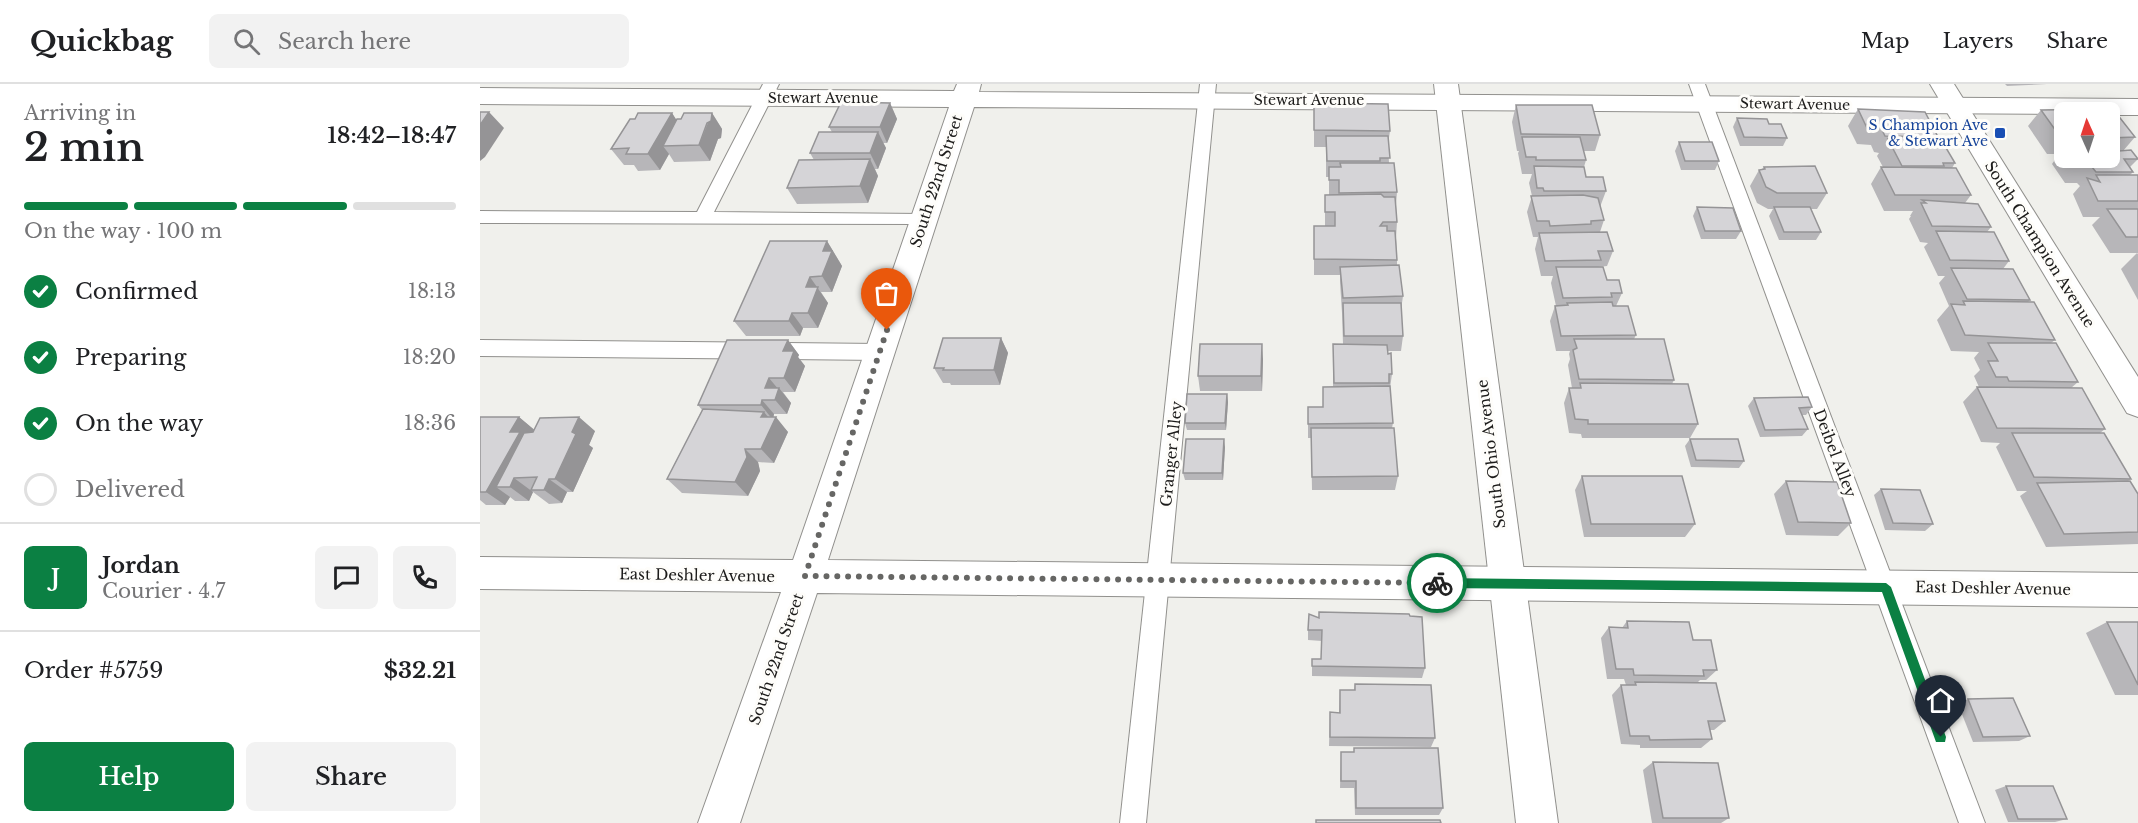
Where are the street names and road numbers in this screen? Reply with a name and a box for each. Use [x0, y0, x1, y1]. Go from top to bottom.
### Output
street label: Stewart Avenue [768, 89, 878, 107]
street label: Stewart Avenue [1254, 91, 1364, 109]
street label: Stewart Avenue [1740, 94, 1850, 114]
street label: South 22nd Street [906, 112, 966, 250]
street label: South Champion Avenue [1981, 157, 2099, 331]
street label: South Ohio Avenue [1472, 378, 1510, 530]
street label: Granger Alley [1156, 400, 1186, 508]
street label: Deibel Alley [1809, 406, 1861, 500]
street label: East Deshler Avenue [619, 564, 775, 586]
street label: East Deshler Avenue [1915, 577, 2071, 599]
street label: South 22nd Street [745, 590, 808, 727]

